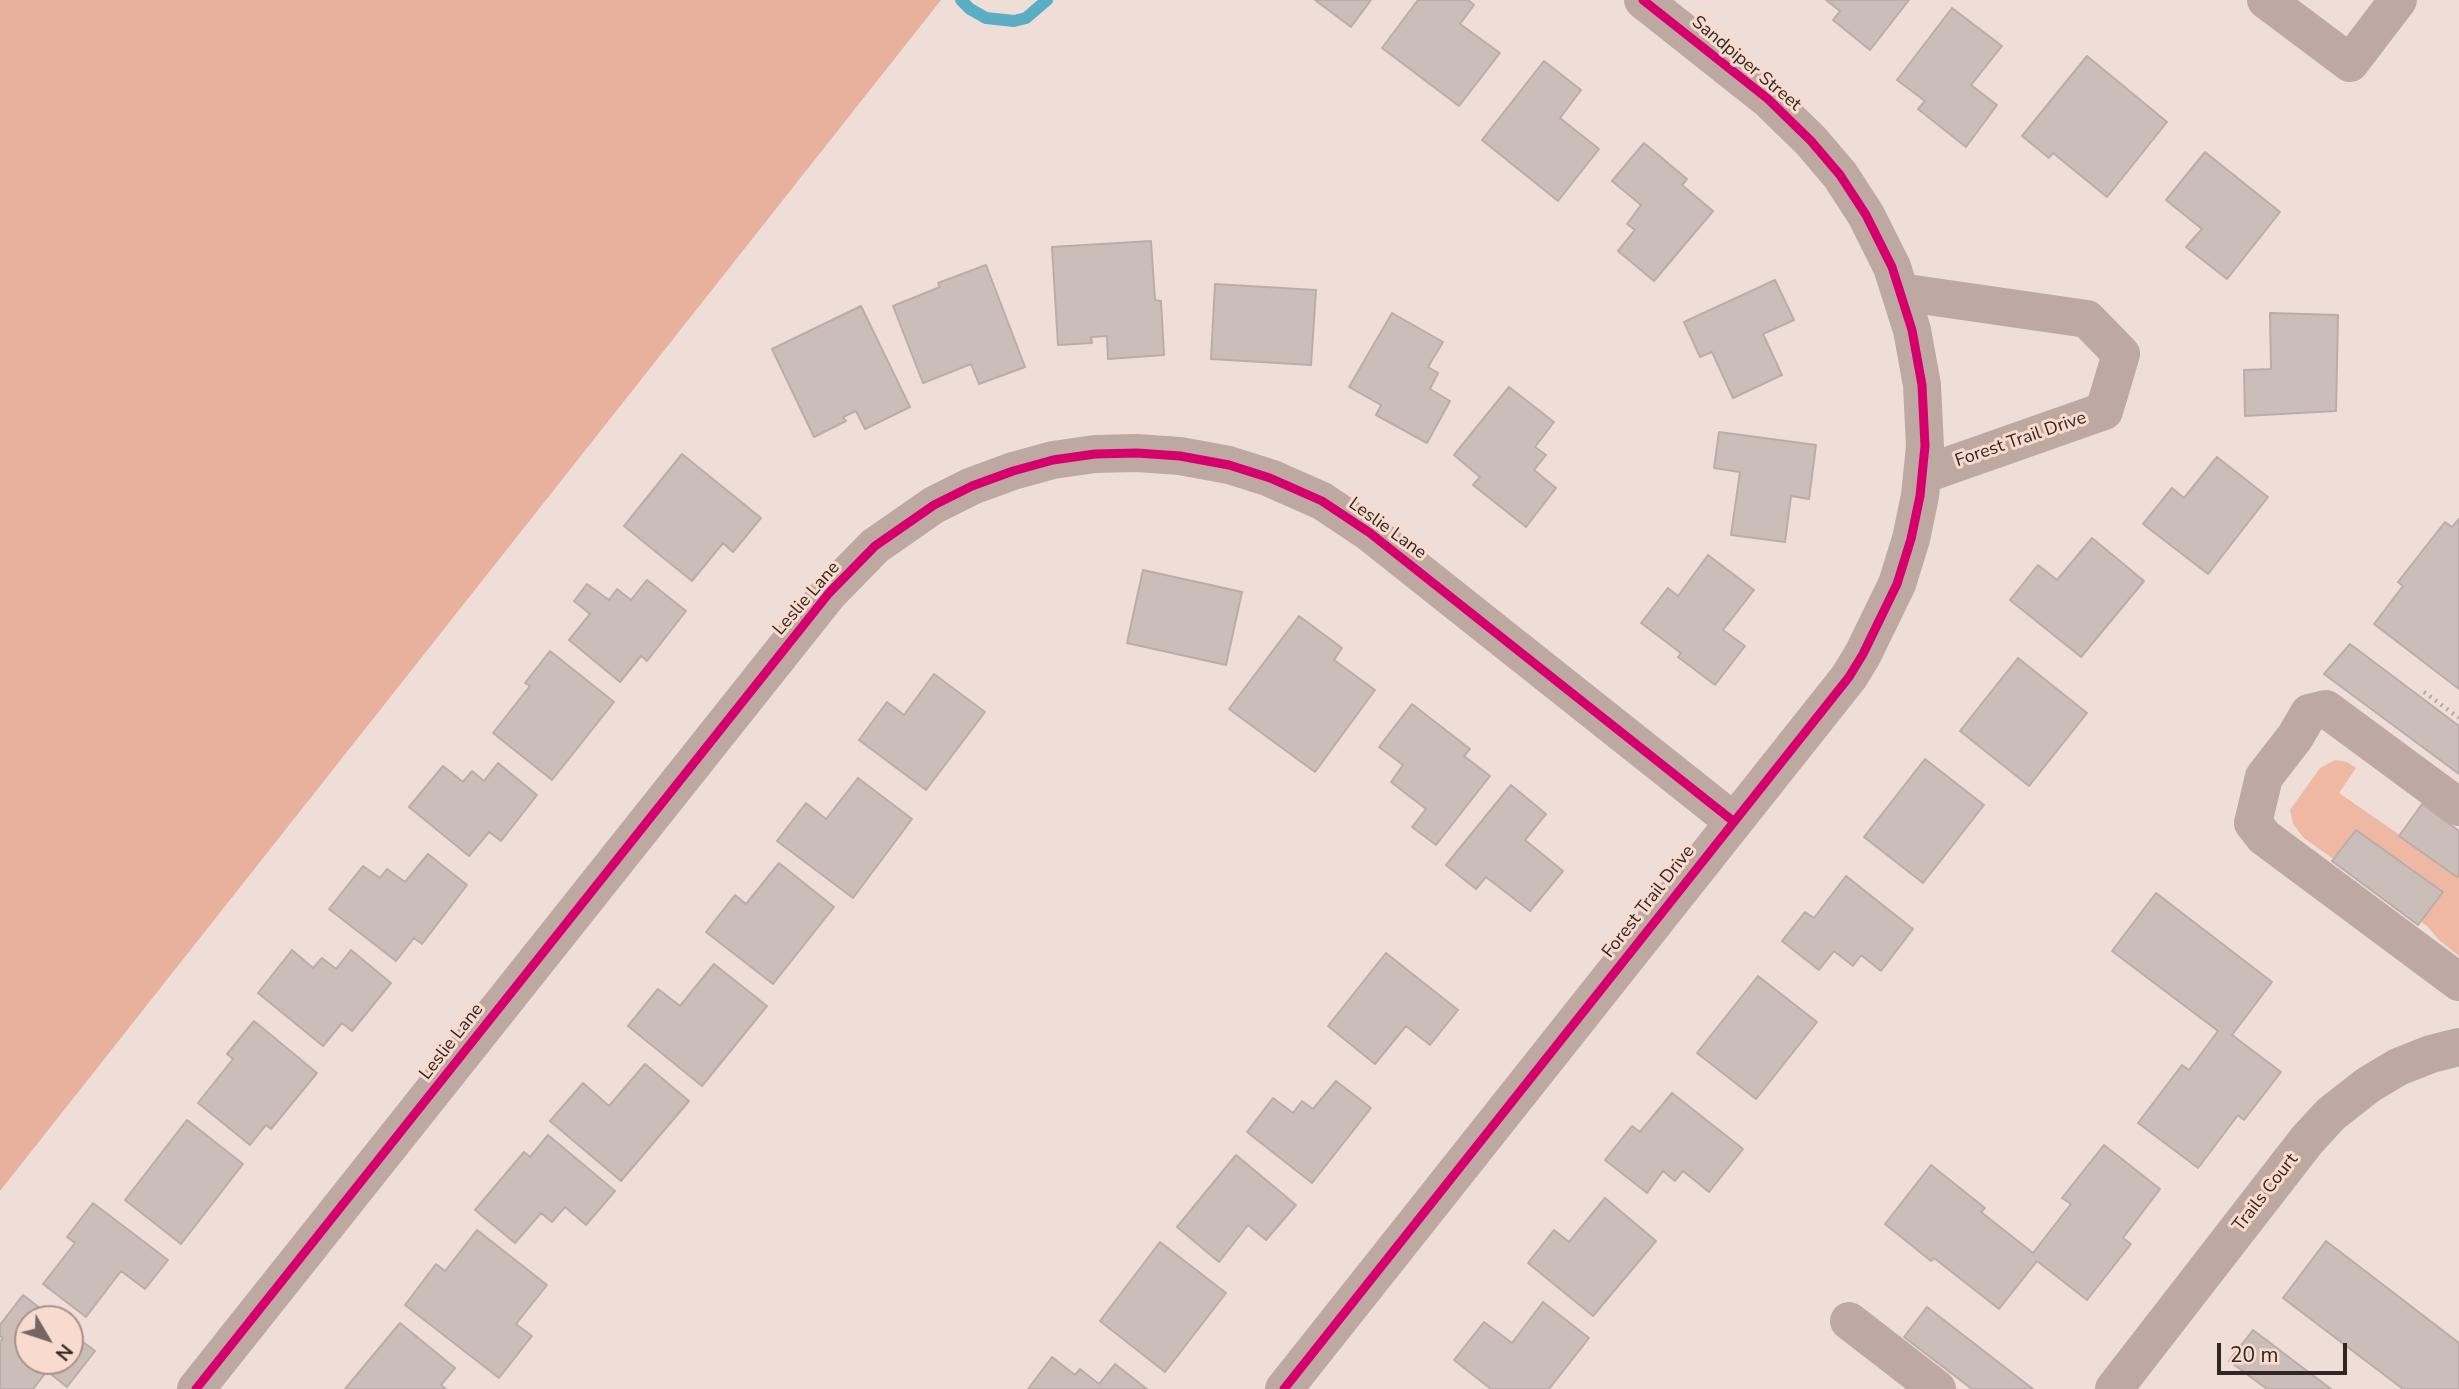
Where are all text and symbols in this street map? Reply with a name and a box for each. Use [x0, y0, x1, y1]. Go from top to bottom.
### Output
street label: Sandpiper Street [1687, 12, 1805, 116]
street label: Forest Trail Drive [1953, 407, 2089, 473]
street label: Leslie Lane [1344, 494, 1430, 564]
street label: Leslie Lane [769, 558, 845, 640]
street label: Forest Trail Drive [1598, 841, 1700, 963]
street label: Leslie Lane [416, 1000, 488, 1084]
street label: Trails Court [2229, 1150, 2303, 1236]
north arrow [14, 1305, 84, 1375]
scale bar [2221, 1330, 2350, 1374]
text: N [49, 1338, 78, 1366]
text: 20 m [2230, 1341, 2279, 1369]

